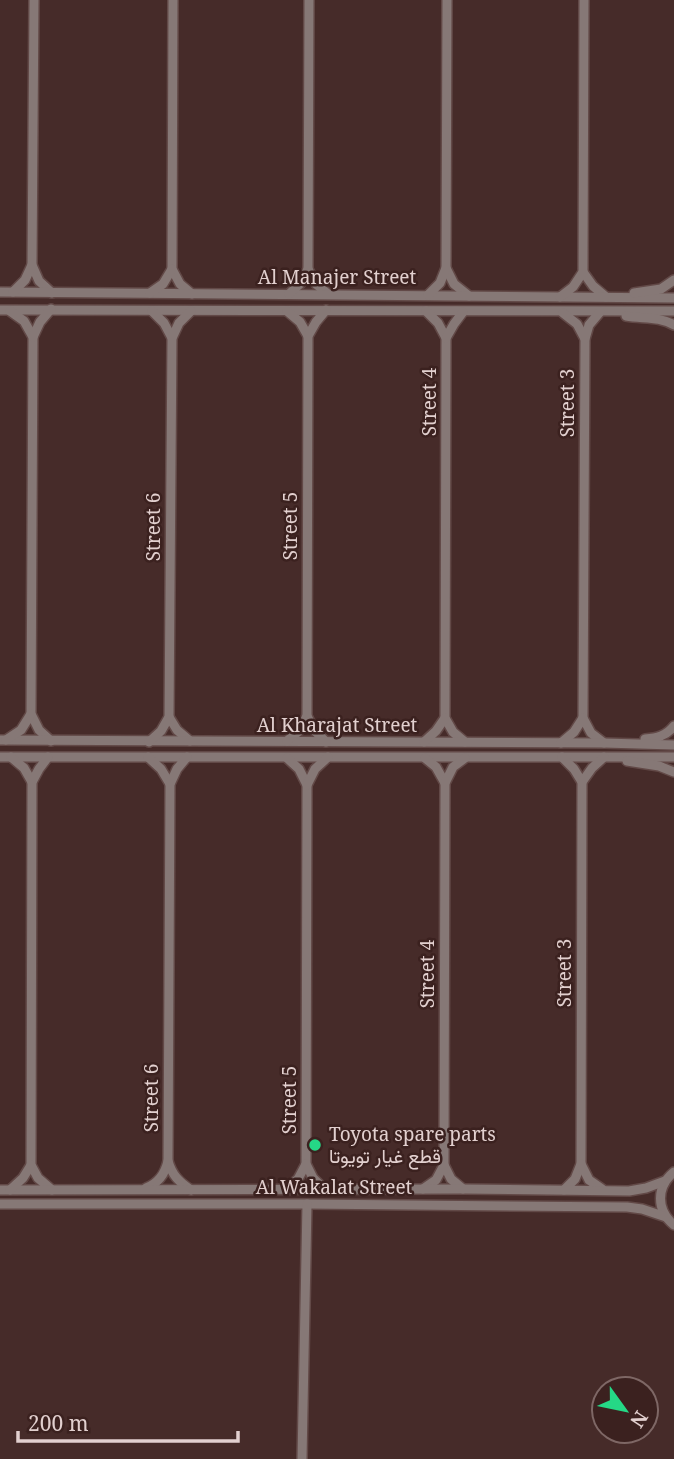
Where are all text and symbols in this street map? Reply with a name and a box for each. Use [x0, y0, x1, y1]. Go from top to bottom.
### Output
street label: Al Manajer Street [258, 264, 417, 290]
street label: Street 4 [416, 367, 442, 436]
street label: Street 3 [554, 369, 580, 437]
street label: Street 5 [277, 492, 303, 560]
street label: Street 6 [140, 493, 166, 561]
street label: Al Kharajat Street [257, 712, 418, 738]
street label: Street 4 [414, 939, 440, 1008]
street label: Street 3 [551, 939, 577, 1007]
street label: Street 6 [138, 1064, 164, 1132]
street label: Street 5 [276, 1066, 302, 1134]
place label: Toyota spare parts قطع غيار تويوتا [329, 1121, 496, 1170]
marker: Toyota spare parts قطع غيار تويوتا [307, 1137, 323, 1153]
street label: Al Wakalat Street [256, 1174, 413, 1200]
north arrow [590, 1375, 660, 1445]
scale bar [18, 1400, 238, 1444]
text: N [624, 1406, 654, 1433]
text: 200 m [28, 1409, 89, 1437]

